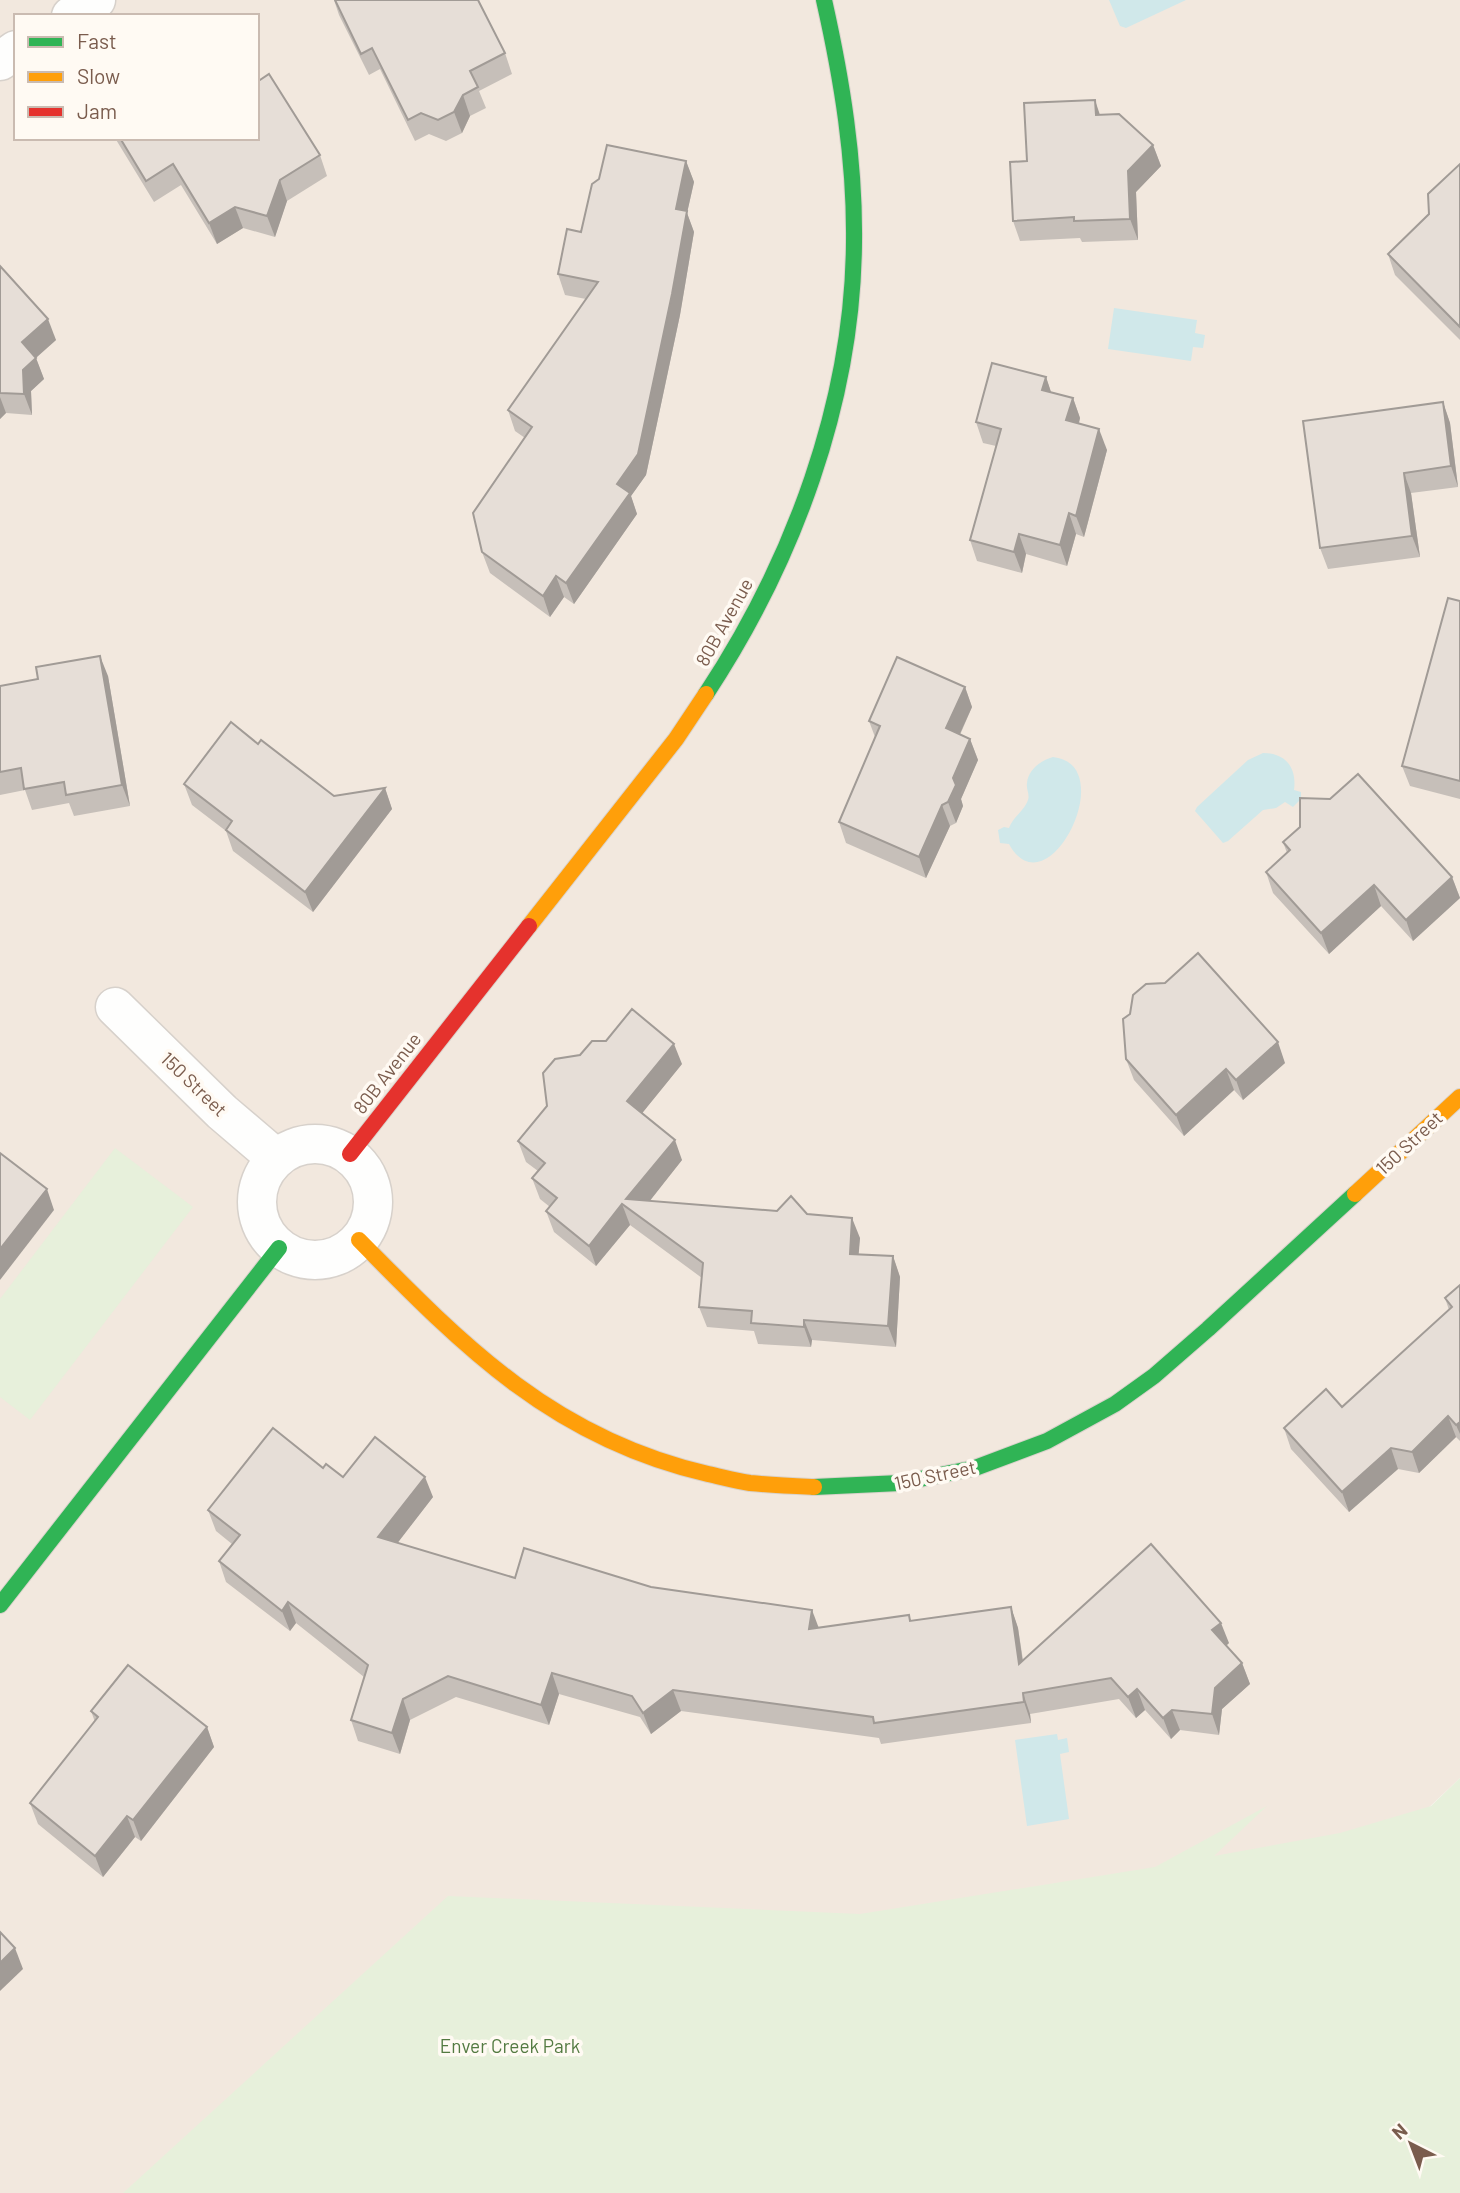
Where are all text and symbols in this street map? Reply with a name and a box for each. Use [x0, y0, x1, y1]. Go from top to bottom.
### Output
legend [14, 14, 259, 140]
text: Fast [77, 28, 117, 53]
text: Slow [77, 63, 120, 88]
text: Jam [77, 98, 117, 123]
street label: 80B Avenue [690, 574, 757, 670]
street label: 80B Avenue [348, 1027, 425, 1118]
street label: 150 Street [157, 1047, 232, 1121]
street label: 150 Street [1371, 1106, 1447, 1179]
street label: 150 Street [892, 1455, 978, 1494]
park label: Enver Creek Park [440, 2034, 580, 2057]
north arrow [1376, 2109, 1446, 2179]
text: N [1387, 2118, 1412, 2144]

